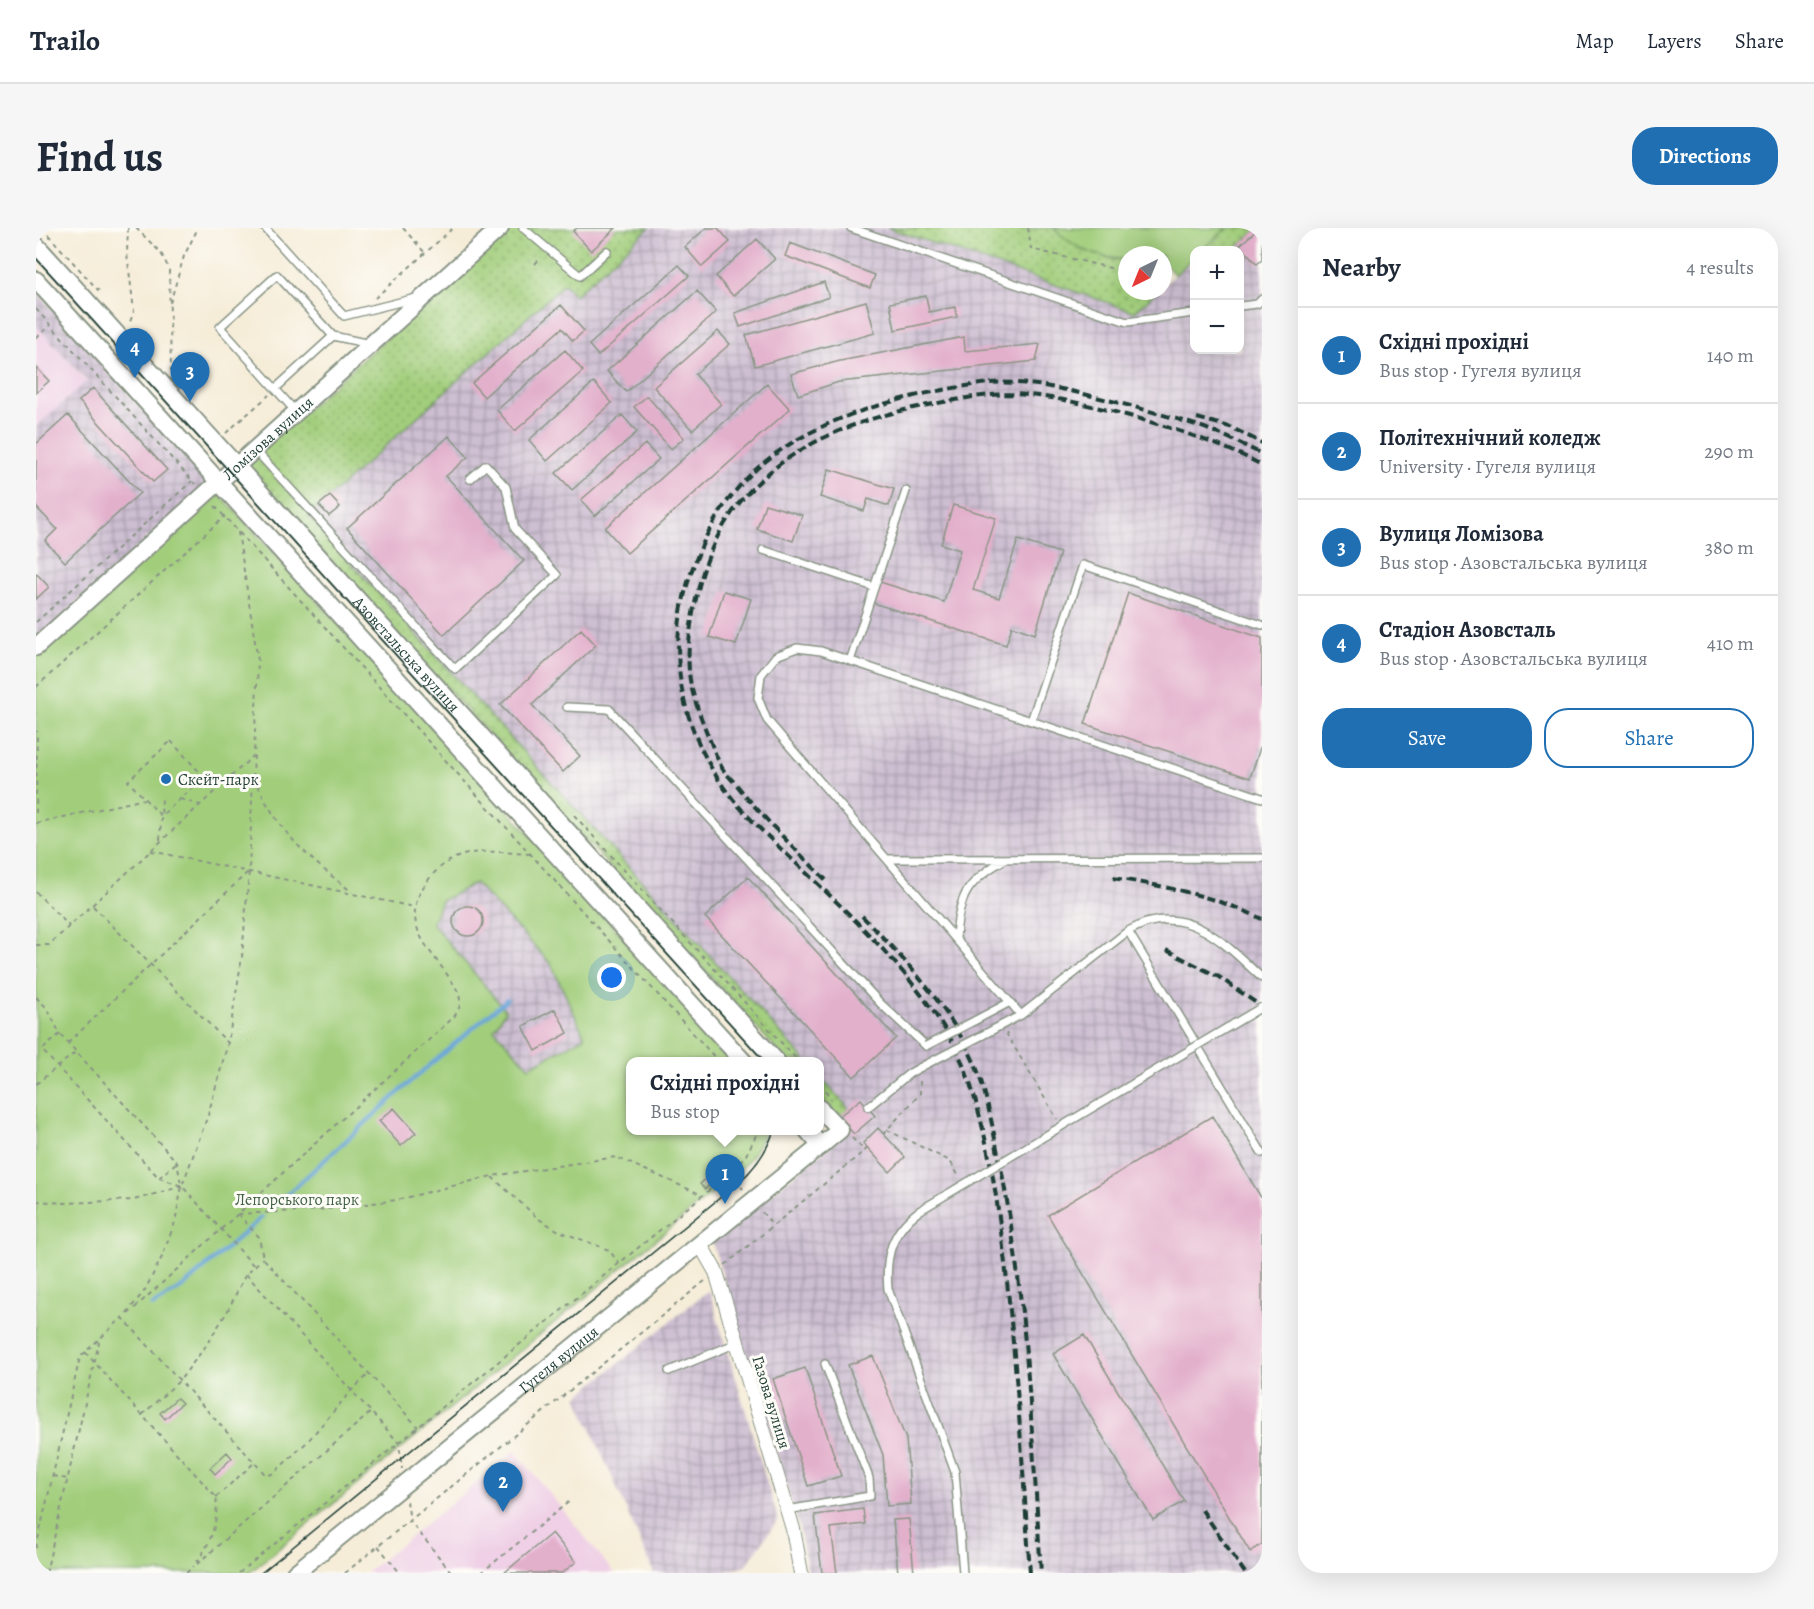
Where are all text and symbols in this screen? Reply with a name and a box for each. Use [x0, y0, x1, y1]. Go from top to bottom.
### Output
text: Trailo [30, 22, 100, 60]
text: Map [1575, 27, 1614, 55]
text: Layers [1647, 27, 1702, 55]
text: Share [1735, 27, 1784, 55]
button: Directions [1632, 127, 1778, 185]
text: Find us [36, 128, 163, 185]
north arrow [1118, 246, 1172, 300]
map controls [1190, 246, 1244, 354]
button: + [1190, 246, 1244, 300]
text: Nearby [1322, 250, 1401, 285]
text: 4 results [1686, 254, 1754, 281]
button: − [1190, 300, 1244, 354]
text: Східні прохідні [1379, 327, 1529, 357]
pin: 4 [116, 328, 154, 378]
text: 1 [1338, 342, 1345, 369]
text: 140 m [1707, 342, 1754, 369]
pin: 3 [170, 352, 210, 402]
text: Bus stop · Гугеля вулиця [1379, 357, 1582, 384]
street label: Ломізова вулиця [218, 392, 319, 485]
text: Політехнічний коледж [1379, 423, 1601, 453]
text: 2 [1337, 438, 1346, 465]
text: 290 m [1704, 438, 1754, 465]
text: University · Гугеля вулиця [1379, 453, 1596, 480]
text: Вулиця Ломізова [1379, 519, 1544, 549]
text: 3 [1337, 534, 1346, 561]
text: 380 m [1705, 534, 1754, 561]
text: Bus stop · Азовстальська вулиця [1379, 549, 1648, 576]
street label: Азовстальська вулиця [347, 591, 465, 718]
text: Стадіон Азовсталь [1379, 615, 1555, 645]
text: 4 [1337, 630, 1346, 657]
text: 410 m [1707, 630, 1754, 657]
text: Bus stop · Азовстальська вулиця [1379, 645, 1648, 672]
button: Save [1322, 708, 1532, 768]
button: Share [1544, 708, 1754, 768]
place label: Скейт-парк [178, 769, 259, 791]
marker: Скейт-парк [159, 772, 173, 786]
your location [597, 963, 626, 992]
popup [626, 1057, 824, 1135]
text: Східні прохідні [650, 1068, 800, 1098]
text: Bus stop [650, 1098, 720, 1125]
pin: 1 [706, 1154, 744, 1204]
park label: Лепорського парк [235, 1189, 359, 1211]
street label: Гугеля вулиця [514, 1321, 603, 1399]
street label: Газова вулиця [746, 1353, 796, 1452]
pin: 2 [484, 1462, 522, 1512]

